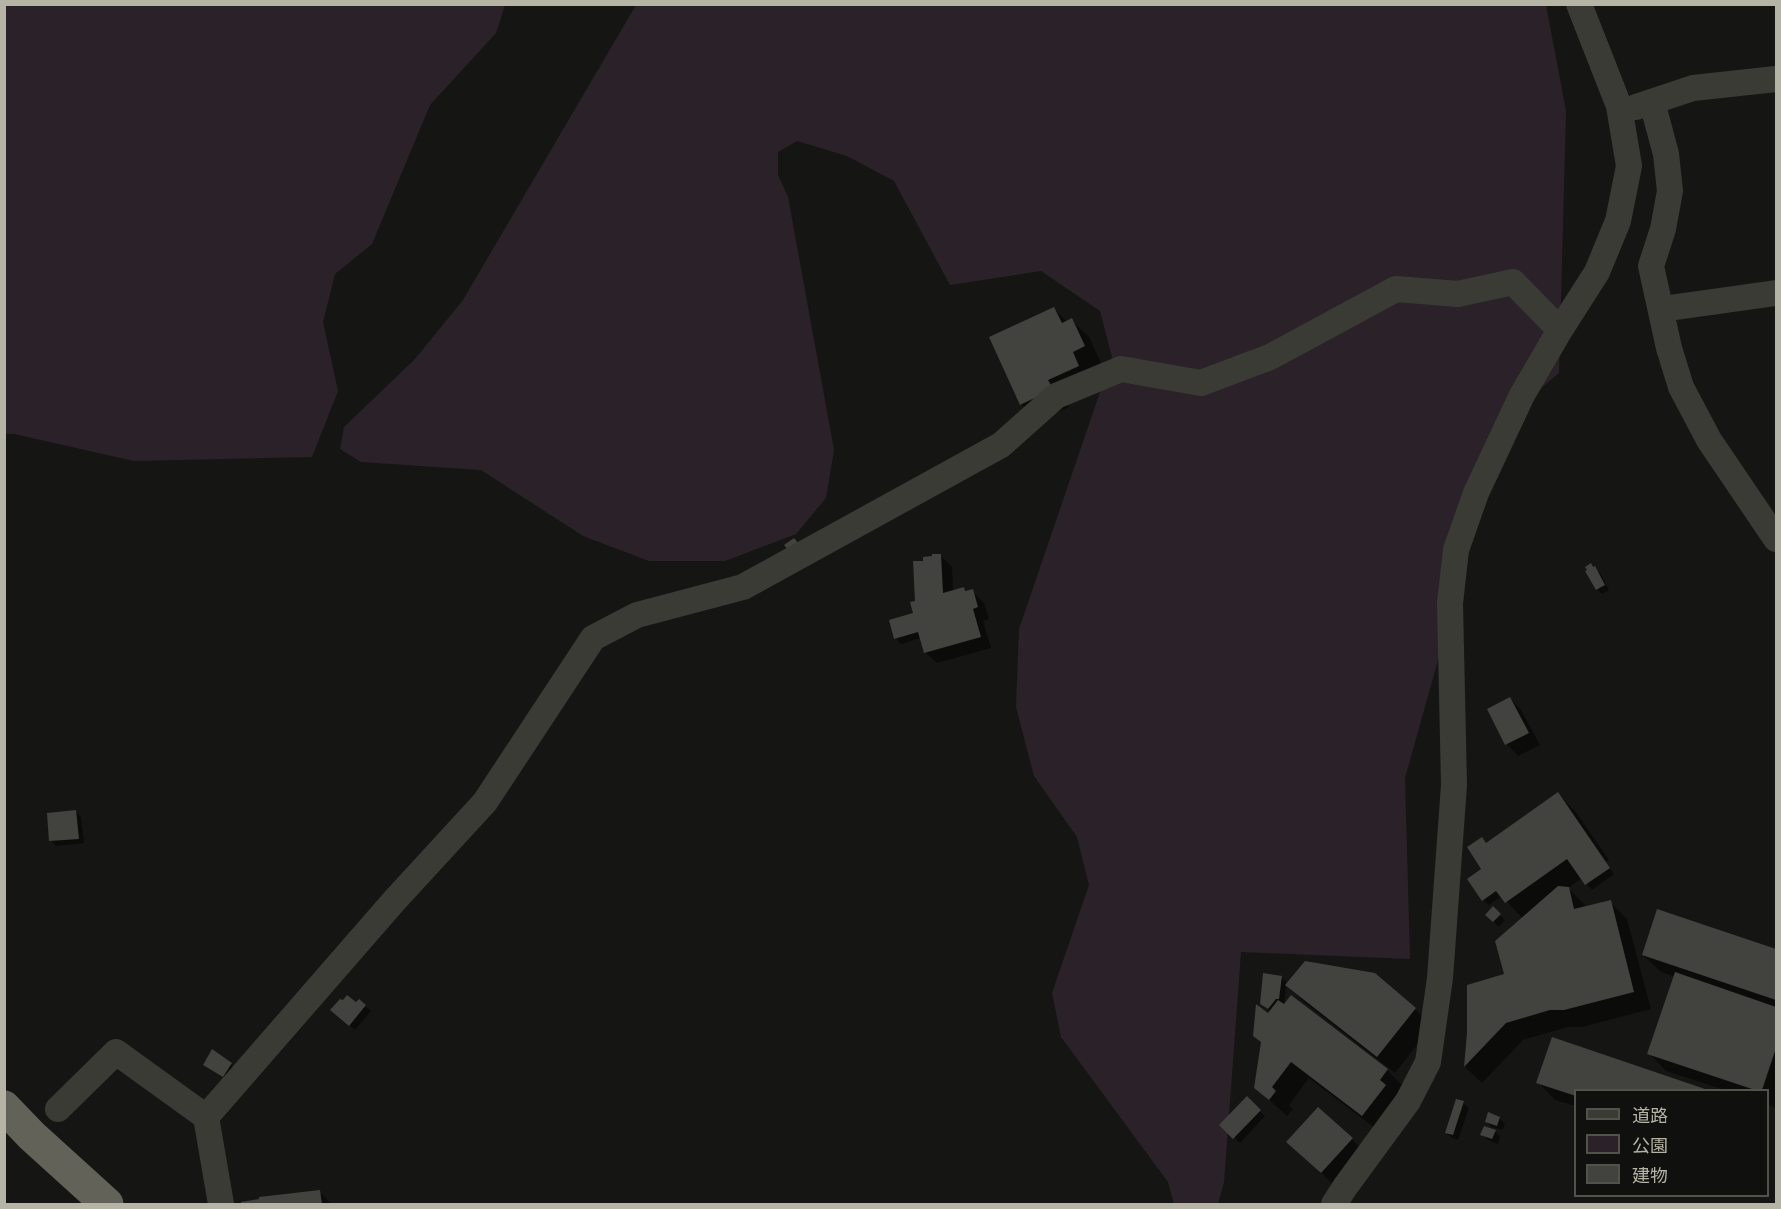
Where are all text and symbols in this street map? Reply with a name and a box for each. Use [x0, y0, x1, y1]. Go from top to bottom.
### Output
legend [1574, 1089, 1769, 1197]
text: 道路 [1632, 1104, 1668, 1127]
text: 公園 [1632, 1134, 1668, 1157]
text: 建物 [1632, 1164, 1668, 1187]

